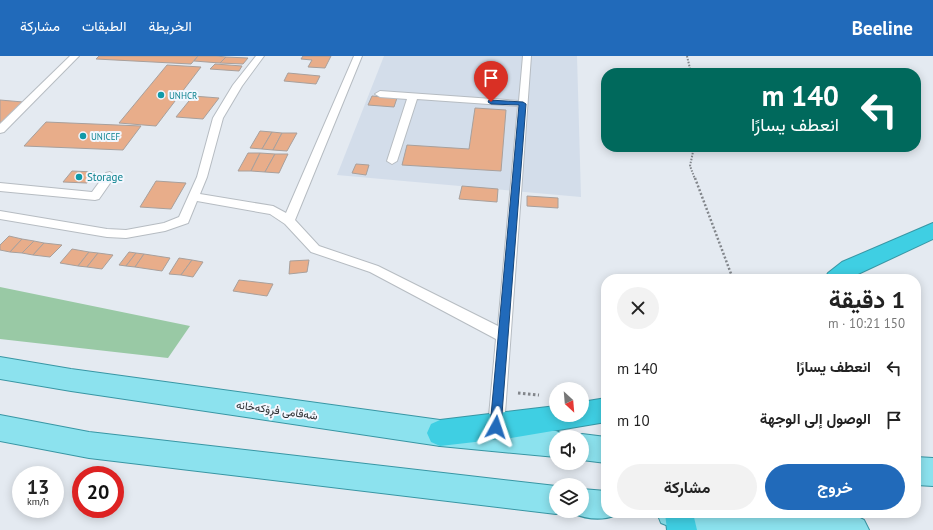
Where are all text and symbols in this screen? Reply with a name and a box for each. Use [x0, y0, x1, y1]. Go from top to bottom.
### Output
text: Beeline [852, 16, 913, 40]
text: مشاركة [20, 17, 60, 35]
text: الطبقات [82, 17, 126, 35]
text: الخريطة [148, 17, 192, 35]
pin [474, 61, 508, 102]
icon: arrive [480, 67, 502, 89]
text: 140 m [762, 77, 839, 114]
icon: left [853, 84, 905, 136]
marker: UNHCR [156, 90, 166, 100]
place label: UNHCR [169, 90, 197, 101]
text: انعطف يسارًا [751, 113, 839, 136]
marker: UNICEF [78, 131, 88, 141]
place label: UNICEF [91, 131, 121, 142]
place label: Storage [87, 170, 123, 184]
marker: Storage [74, 172, 84, 182]
text: 1 دقيقة [829, 284, 905, 315]
button: close [617, 287, 659, 329]
text: 150 m · 10:21 [828, 315, 905, 332]
text: انعطف يسارًا [796, 357, 871, 376]
icon: left [883, 357, 905, 379]
text: 140 m [617, 359, 658, 378]
north arrow [549, 382, 589, 422]
map controls [549, 382, 589, 518]
street label: شەقامی فڕۆکەخانە [235, 397, 319, 425]
position arrow [475, 406, 517, 448]
text: الوصول إلى الوجهة [760, 409, 871, 428]
icon: arrive [883, 409, 905, 431]
text: 10 m [617, 411, 650, 430]
button: sound [549, 430, 589, 470]
button: مشاركة [617, 464, 757, 510]
button: خروج [765, 464, 905, 510]
speed limit sign: 20 [72, 466, 124, 518]
text: 13 [27, 474, 49, 500]
button: layers [549, 478, 589, 518]
text: km/h [27, 495, 49, 508]

